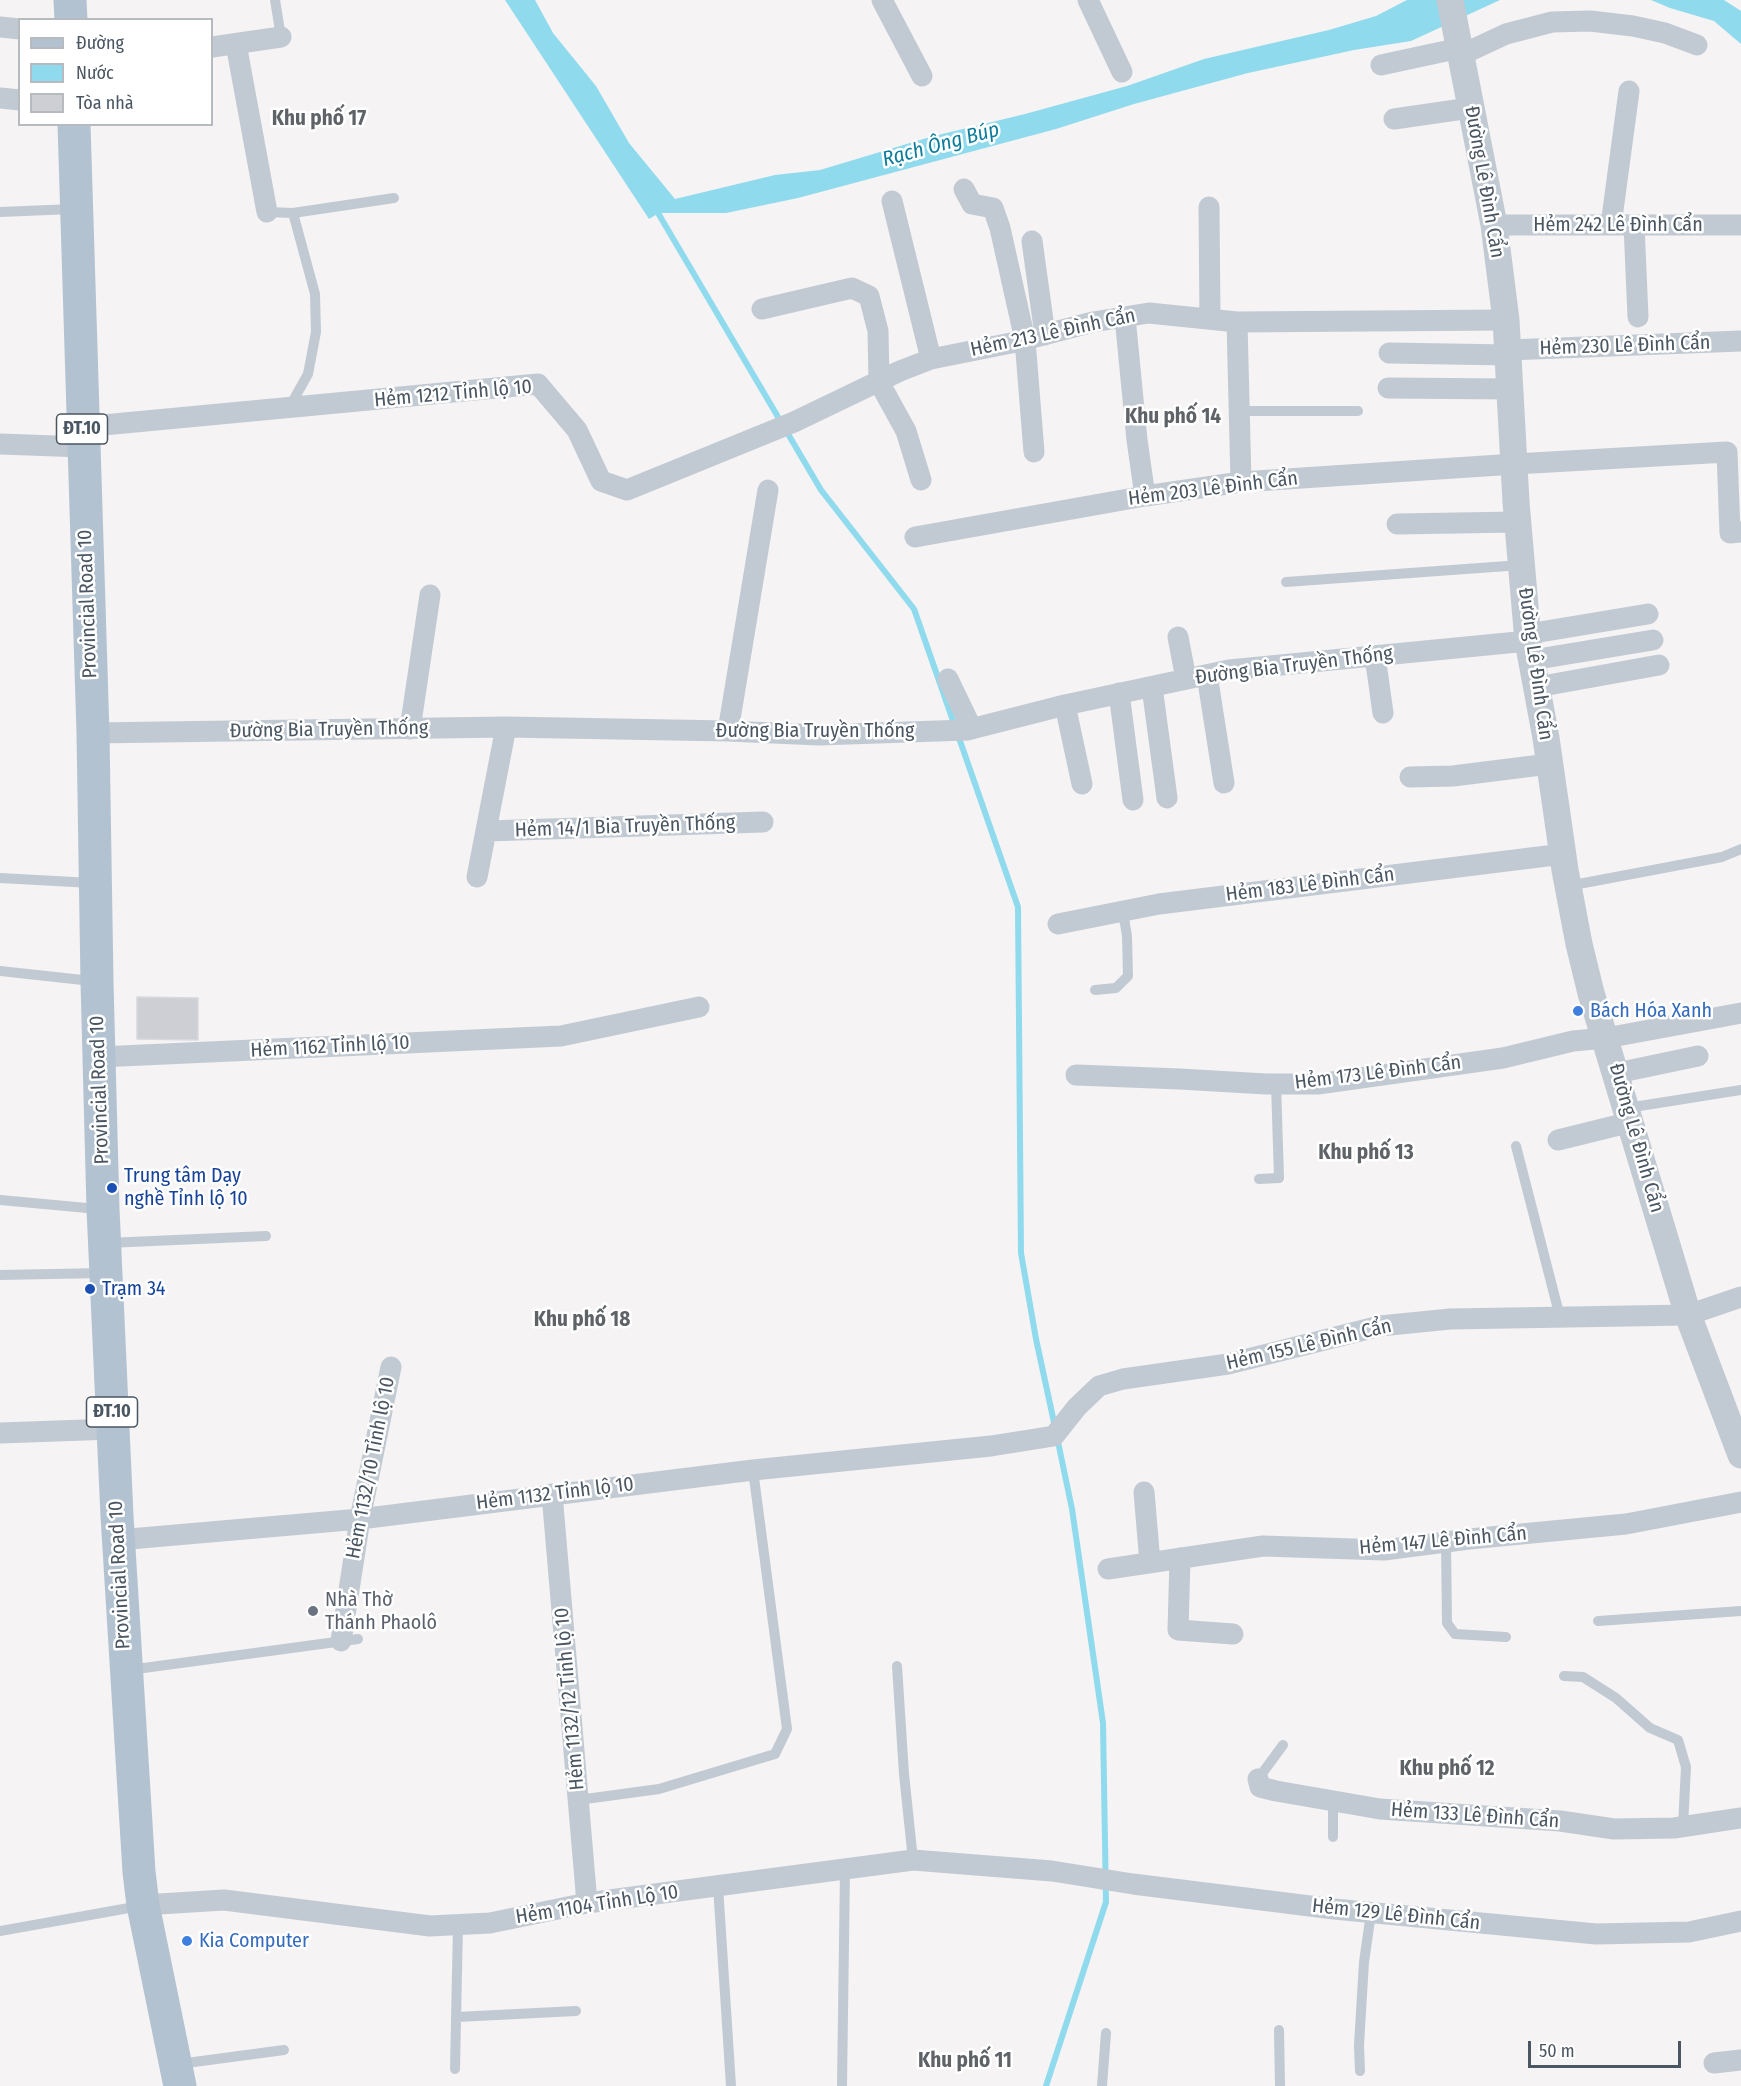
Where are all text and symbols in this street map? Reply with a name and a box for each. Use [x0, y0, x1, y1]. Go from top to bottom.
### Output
legend [18, 18, 213, 126]
text: Đường [76, 32, 124, 54]
text: Nước [76, 62, 114, 84]
text: Tòa nhà [76, 92, 134, 114]
street label: Đường Lê Đình Cẩn [1459, 104, 1509, 260]
district label: Khu phố 17 [272, 106, 366, 132]
water label: Rạch Ông Búp [880, 117, 1002, 173]
street label: Hẻm 242 Lê Đình Cẩn [1533, 213, 1703, 237]
street label: Hẻm 213 Lê Đình Cẩn [968, 304, 1138, 362]
street label: Hẻm 230 Lê Đình Cẩn [1539, 331, 1711, 361]
street label: Hẻm 1212 Tỉnh lộ 10 [373, 375, 533, 413]
district label: Khu phố 14 [1125, 404, 1221, 430]
road number: ĐT.10 [56, 414, 107, 444]
street label: Hẻm 203 Lê Đình Cẩn [1127, 467, 1299, 511]
street label: Provincial Road 10 [73, 529, 103, 679]
street label: Đường Lê Đình Cẩn [1512, 586, 1558, 742]
street label: Đường Bia Truyền Thống [1194, 642, 1394, 690]
street label: Đường Bia Truyền Thống [229, 716, 429, 744]
street label: Đường Bia Truyền Thống [716, 719, 914, 743]
street label: Hẻm 14/1 Bia Truyền Thống [514, 811, 736, 843]
street label: Hẻm 183 Lê Đình Cẩn [1224, 863, 1396, 907]
place label: Bách Hóa Xanh [1590, 999, 1712, 1023]
marker: Bách Hóa Xanh [1571, 1004, 1585, 1018]
street label: Provincial Road 10 [85, 1015, 115, 1165]
street label: Hẻm 1162 Tỉnh lộ 10 [250, 1031, 410, 1063]
street label: Hẻm 173 Lê Đình Cẩn [1293, 1051, 1463, 1095]
street label: Đường Lê Đình Cẩn [1603, 1061, 1669, 1215]
district label: Khu phố 13 [1318, 1140, 1414, 1166]
place label: Trung tâm Dạy nghề Tỉnh lộ 10 [124, 1164, 248, 1211]
marker: Trung tâm Dạy nghề Tỉnh lộ 10 [105, 1181, 119, 1195]
place label: Trạm 34 [102, 1277, 165, 1301]
marker: Trạm 34 [83, 1282, 97, 1296]
district label: Khu phố 18 [534, 1307, 630, 1333]
street label: Hẻm 155 Lê Đình Cẩn [1224, 1314, 1394, 1376]
street label: Hẻm 1132/10 Tỉnh lộ 10 [342, 1375, 400, 1561]
road number: ĐT.10 [86, 1397, 138, 1427]
street label: Hẻm 1132 Tỉnh lộ 10 [475, 1472, 635, 1516]
street label: Provincial Road 10 [104, 1500, 136, 1650]
street label: Hẻm 147 Lê Đình Cẩn [1358, 1522, 1528, 1560]
place label: Nhà Thờ Thánh Phaolô [325, 1588, 437, 1635]
marker: Nhà Thờ Thánh Phaolô [306, 1604, 320, 1618]
street label: Hẻm 1132/12 Tỉnh lộ 10 [550, 1607, 590, 1791]
district label: Khu phố 12 [1399, 1756, 1495, 1782]
street label: Hẻm 133 Lê Đình Cẩn [1390, 1798, 1560, 1834]
street label: Hẻm 1104 Tỉnh Lộ 10 [514, 1880, 680, 1930]
street label: Hẻm 129 Lê Đình Cẩn [1311, 1894, 1481, 1936]
place label: Kia Computer [199, 1929, 309, 1953]
marker: Kia Computer [180, 1934, 194, 1948]
scale bar [1531, 2029, 1684, 2067]
text: 50 m [1539, 2040, 1575, 2062]
district label: Khu phố 11 [918, 2048, 1012, 2074]

